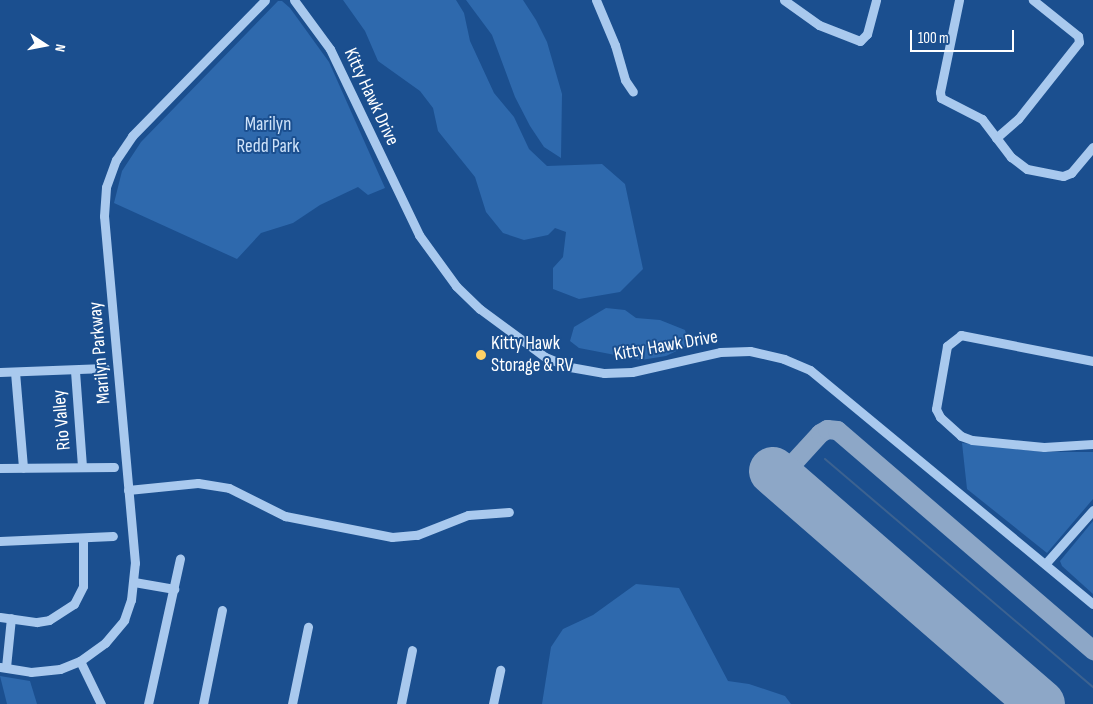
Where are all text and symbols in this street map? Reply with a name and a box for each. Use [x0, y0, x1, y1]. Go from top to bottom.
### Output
north arrow [20, 20, 70, 70]
scale bar [913, 20, 1017, 52]
text: 100 m [918, 29, 949, 48]
text: N [51, 43, 69, 53]
street label: Kitty Hawk Drive [338, 45, 404, 149]
park label: Marilyn Redd Park [237, 114, 299, 158]
street label: Marilyn Parkway [84, 301, 116, 405]
street label: Kitty Hawk Drive [612, 326, 720, 366]
place label: Kitty Hawk Storage & RV [491, 333, 573, 377]
marker: Kitty Hawk Storage & RV [475, 349, 487, 361]
street label: Rio Valley [48, 389, 76, 451]

